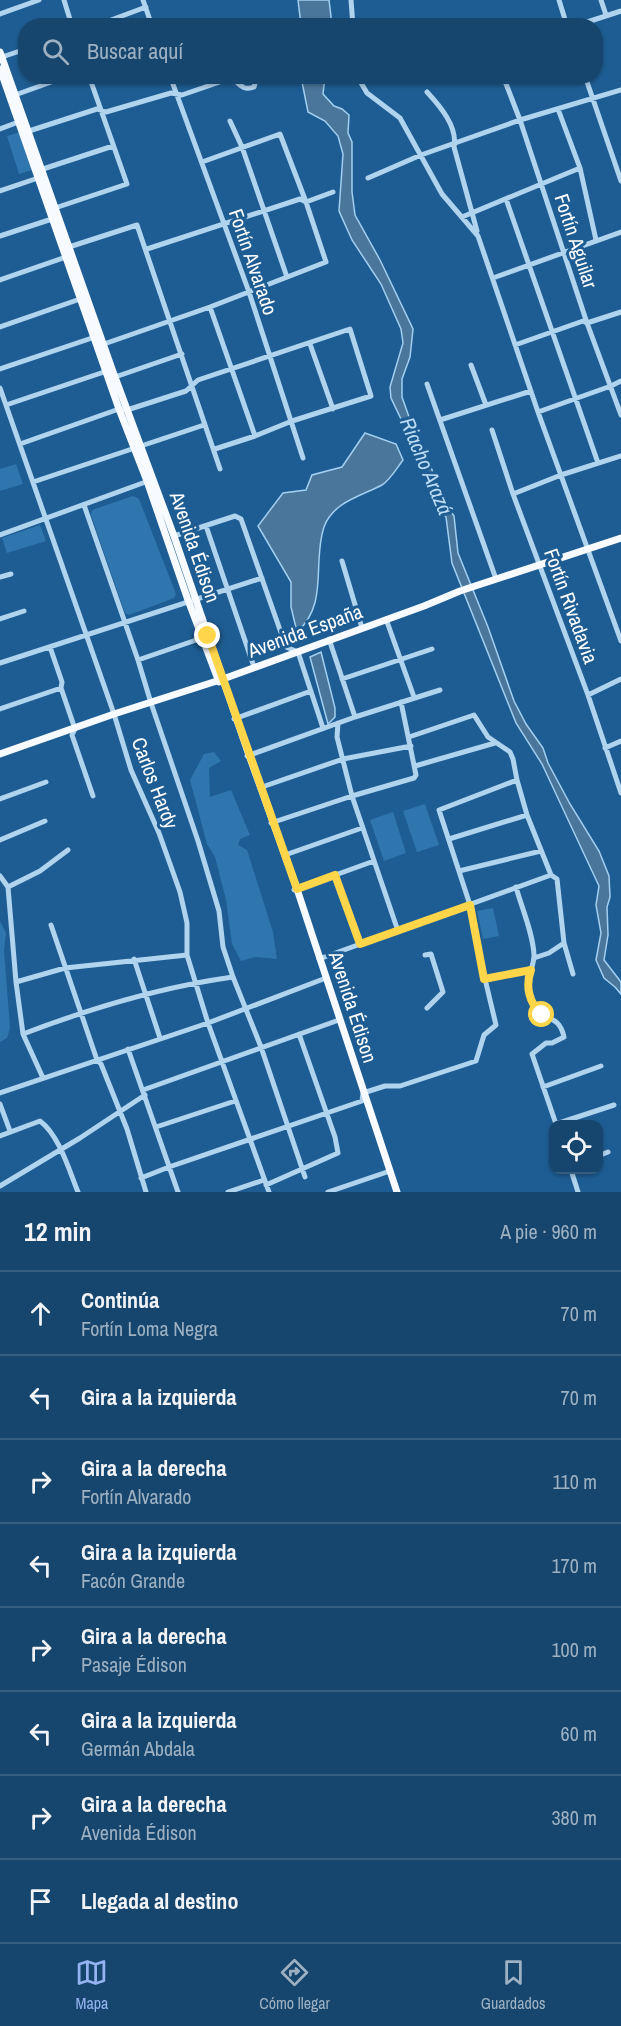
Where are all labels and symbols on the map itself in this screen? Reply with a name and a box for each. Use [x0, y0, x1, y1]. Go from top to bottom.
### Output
street label: Fortín Aguilar [549, 190, 605, 292]
street label: Fortín Alvarado [223, 205, 284, 318]
water label: Riacho Arazá [393, 413, 460, 519]
street label: Avenida Édison [164, 487, 227, 606]
street label: Fortín Rivadavia [538, 545, 605, 667]
street label: Avenida España [243, 597, 366, 664]
route end [194, 622, 220, 648]
street label: Carlos Hardy [126, 733, 185, 833]
street label: Avenida Édison [322, 947, 384, 1066]
route start [528, 1001, 554, 1027]

